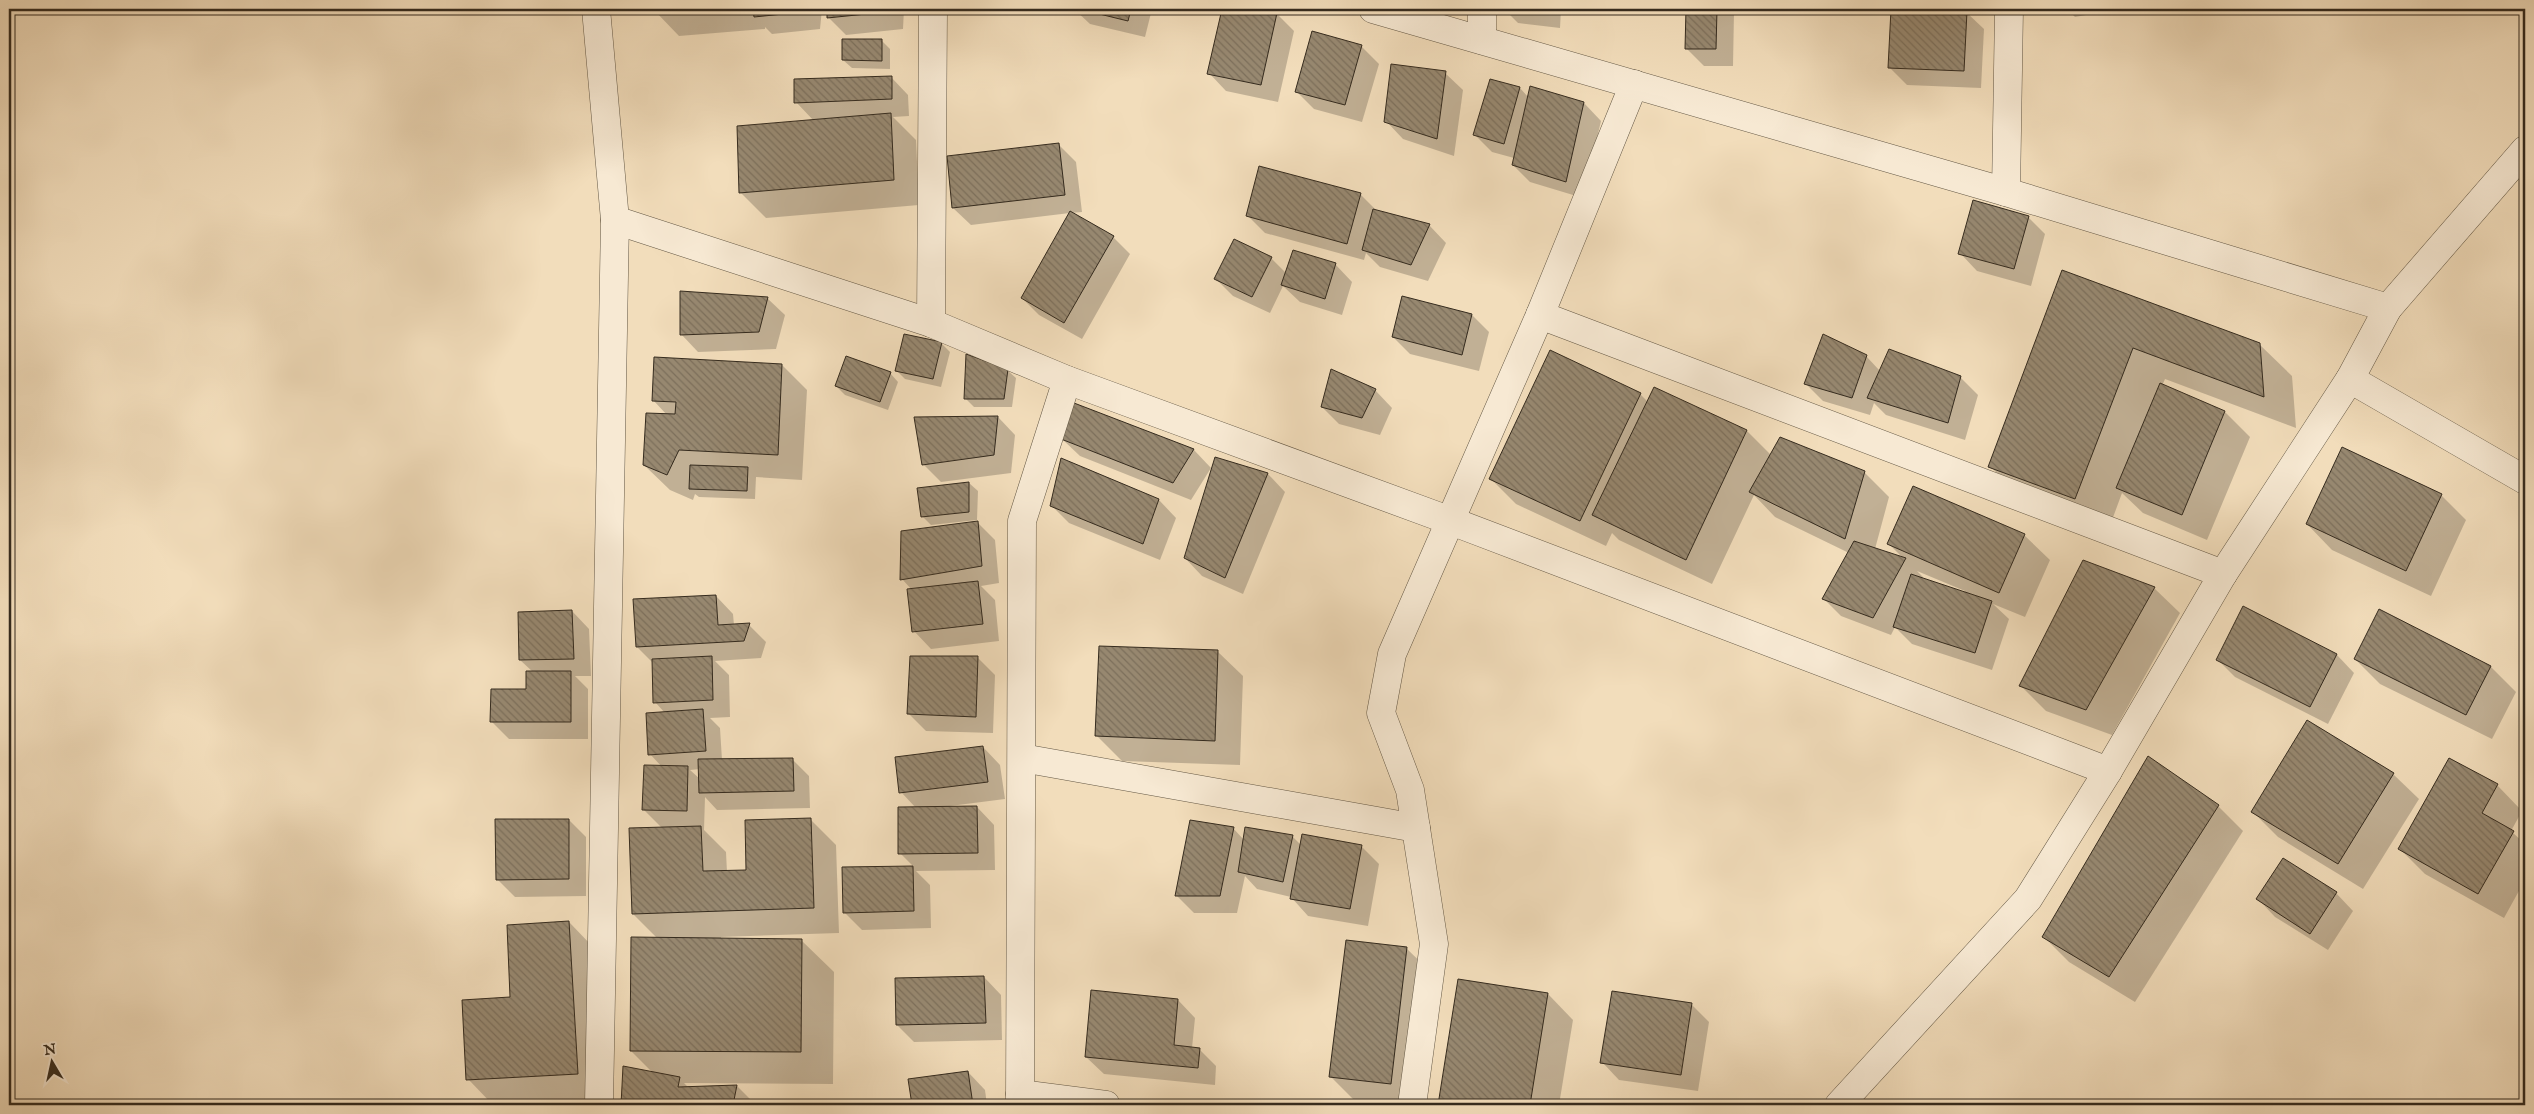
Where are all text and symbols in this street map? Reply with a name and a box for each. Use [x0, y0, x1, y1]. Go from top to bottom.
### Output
north arrow [28, 1036, 78, 1086]
text: N [42, 1040, 58, 1060]

